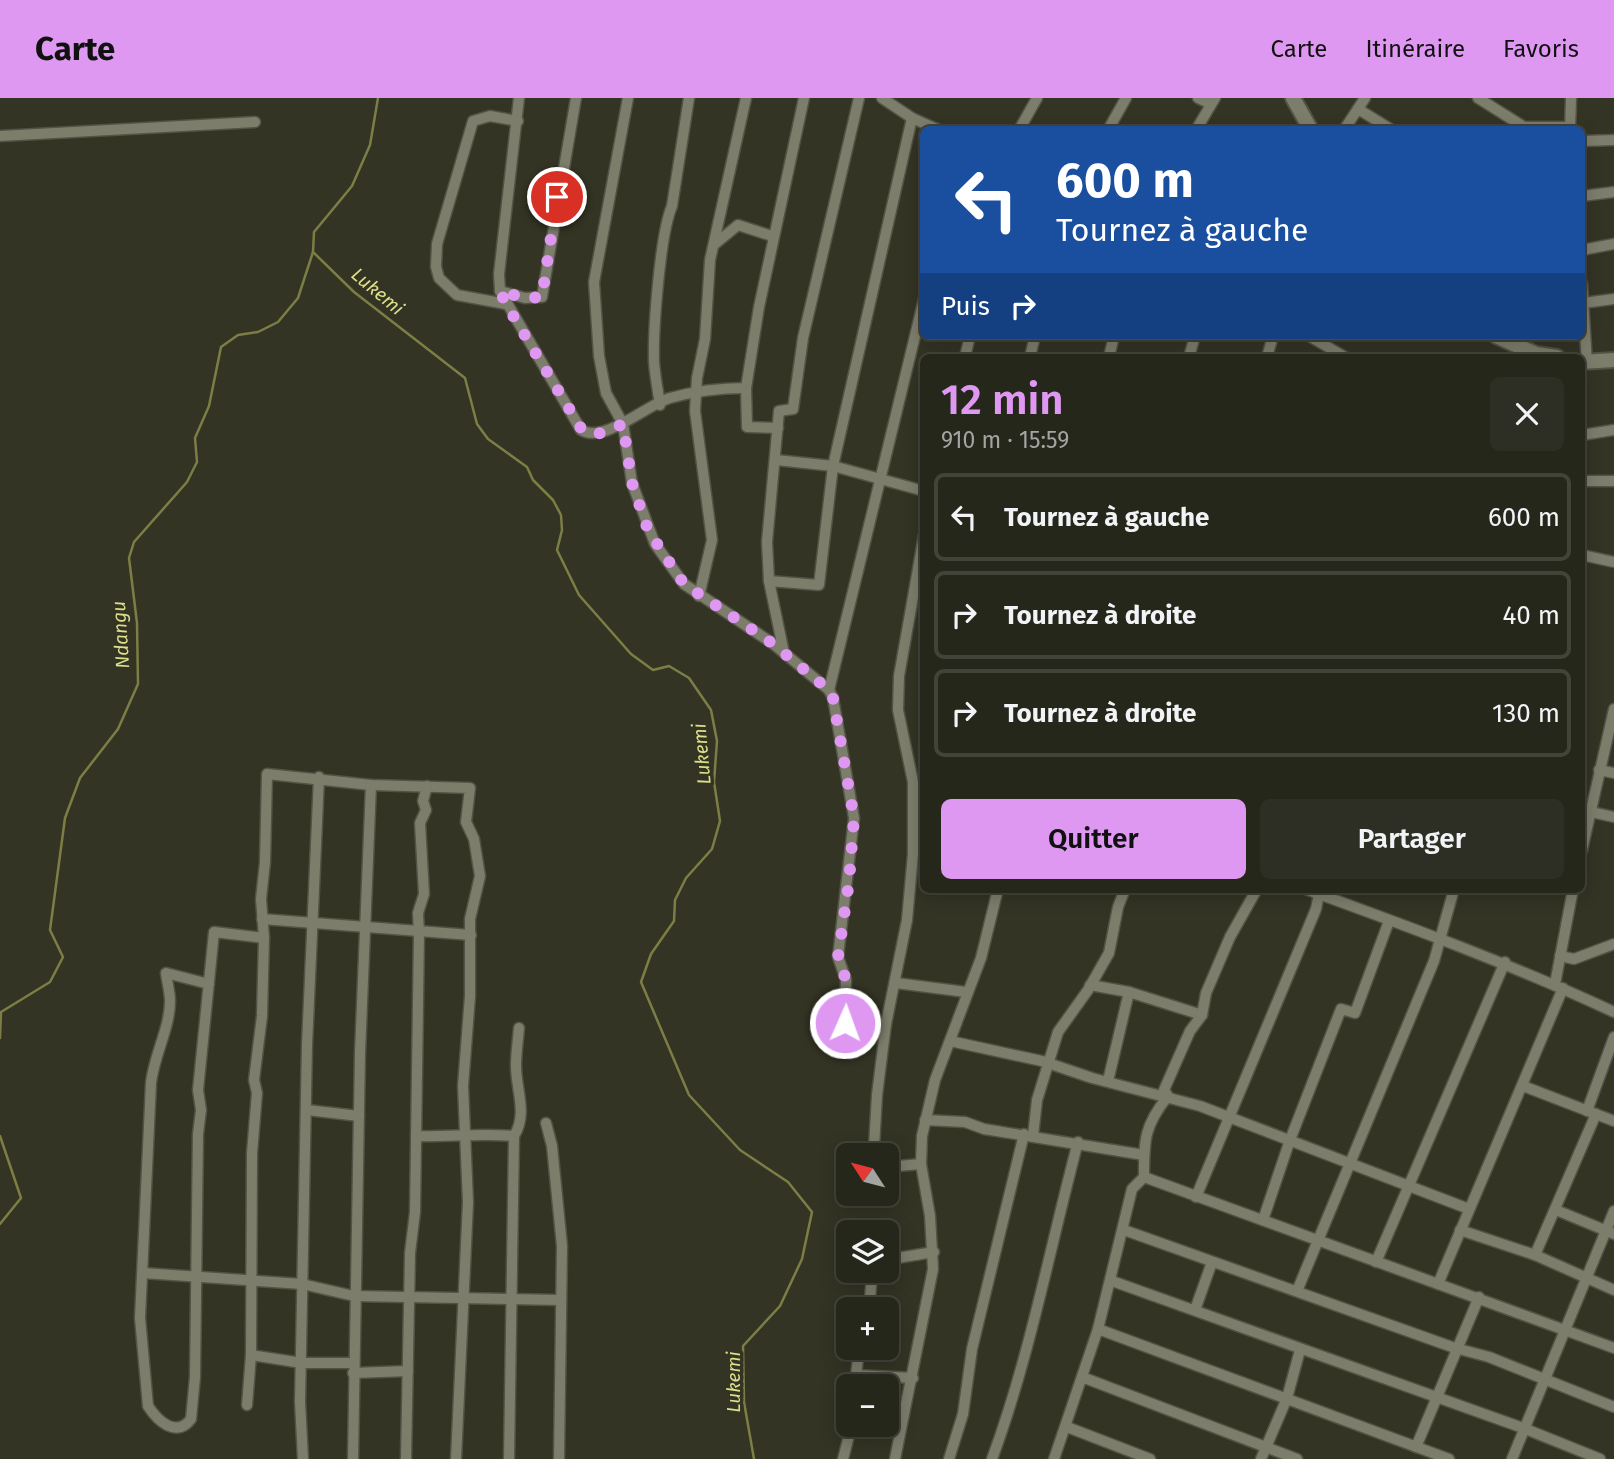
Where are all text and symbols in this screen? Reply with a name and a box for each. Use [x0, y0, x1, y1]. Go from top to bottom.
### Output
text: Carte [35, 29, 115, 69]
text: Carte [1271, 35, 1327, 63]
text: Itinéraire [1365, 35, 1465, 63]
text: Favoris [1503, 35, 1579, 63]
text: 600 m [1056, 151, 1194, 210]
icon: left [941, 154, 1032, 245]
pin [527, 167, 587, 227]
icon: arrive [538, 178, 576, 216]
text: Tournez à gauche [1056, 211, 1308, 249]
water label: Lukemi [347, 263, 409, 320]
icon: right [1004, 287, 1042, 325]
text: Puis [941, 291, 990, 322]
text: 12 min [941, 375, 1064, 425]
button: close [1490, 377, 1564, 451]
text: 910 m · 15:59 [941, 426, 1069, 454]
icon: left [945, 498, 983, 536]
text: Tournez à gauche [1004, 502, 1209, 533]
text: 600 m [1488, 502, 1560, 533]
icon: right [945, 596, 983, 634]
water label: Ndangu [107, 600, 134, 670]
text: Tournez à droite [1004, 600, 1196, 631]
text: 40 m [1502, 600, 1560, 631]
icon: right [945, 694, 983, 732]
text: Tournez à droite [1004, 698, 1196, 729]
text: 130 m [1492, 698, 1560, 729]
water label: Lukemi [687, 722, 716, 786]
button: Quitter [941, 799, 1246, 879]
button: Partager [1260, 799, 1564, 879]
position arrow [808, 986, 882, 1060]
north arrow [836, 1143, 900, 1206]
map controls [836, 1143, 899, 1437]
button: layers [836, 1220, 899, 1283]
button: + [836, 1297, 899, 1360]
water label: Lukemi [722, 1351, 745, 1413]
button: − [836, 1374, 899, 1437]

